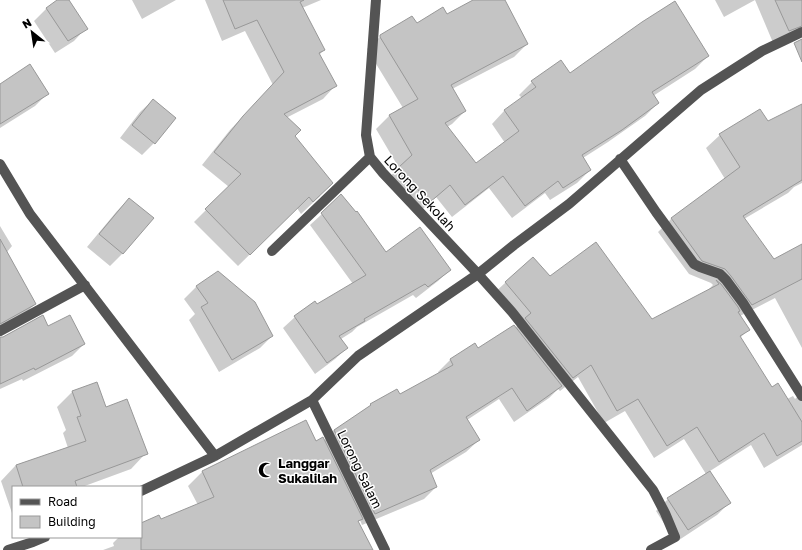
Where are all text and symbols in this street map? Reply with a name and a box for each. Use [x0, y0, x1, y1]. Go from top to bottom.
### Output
north arrow [12, 12, 52, 52]
text: N [20, 15, 34, 31]
street label: Lorong Sekolah [381, 152, 459, 234]
street label: Lorong Salam [334, 427, 386, 511]
place label: Langgar Sukalilah [278, 455, 337, 486]
mosque icon: Langgar Sukalilah [257, 461, 275, 479]
legend [12, 486, 142, 538]
text: Road [48, 494, 77, 509]
text: Building [48, 514, 96, 529]

